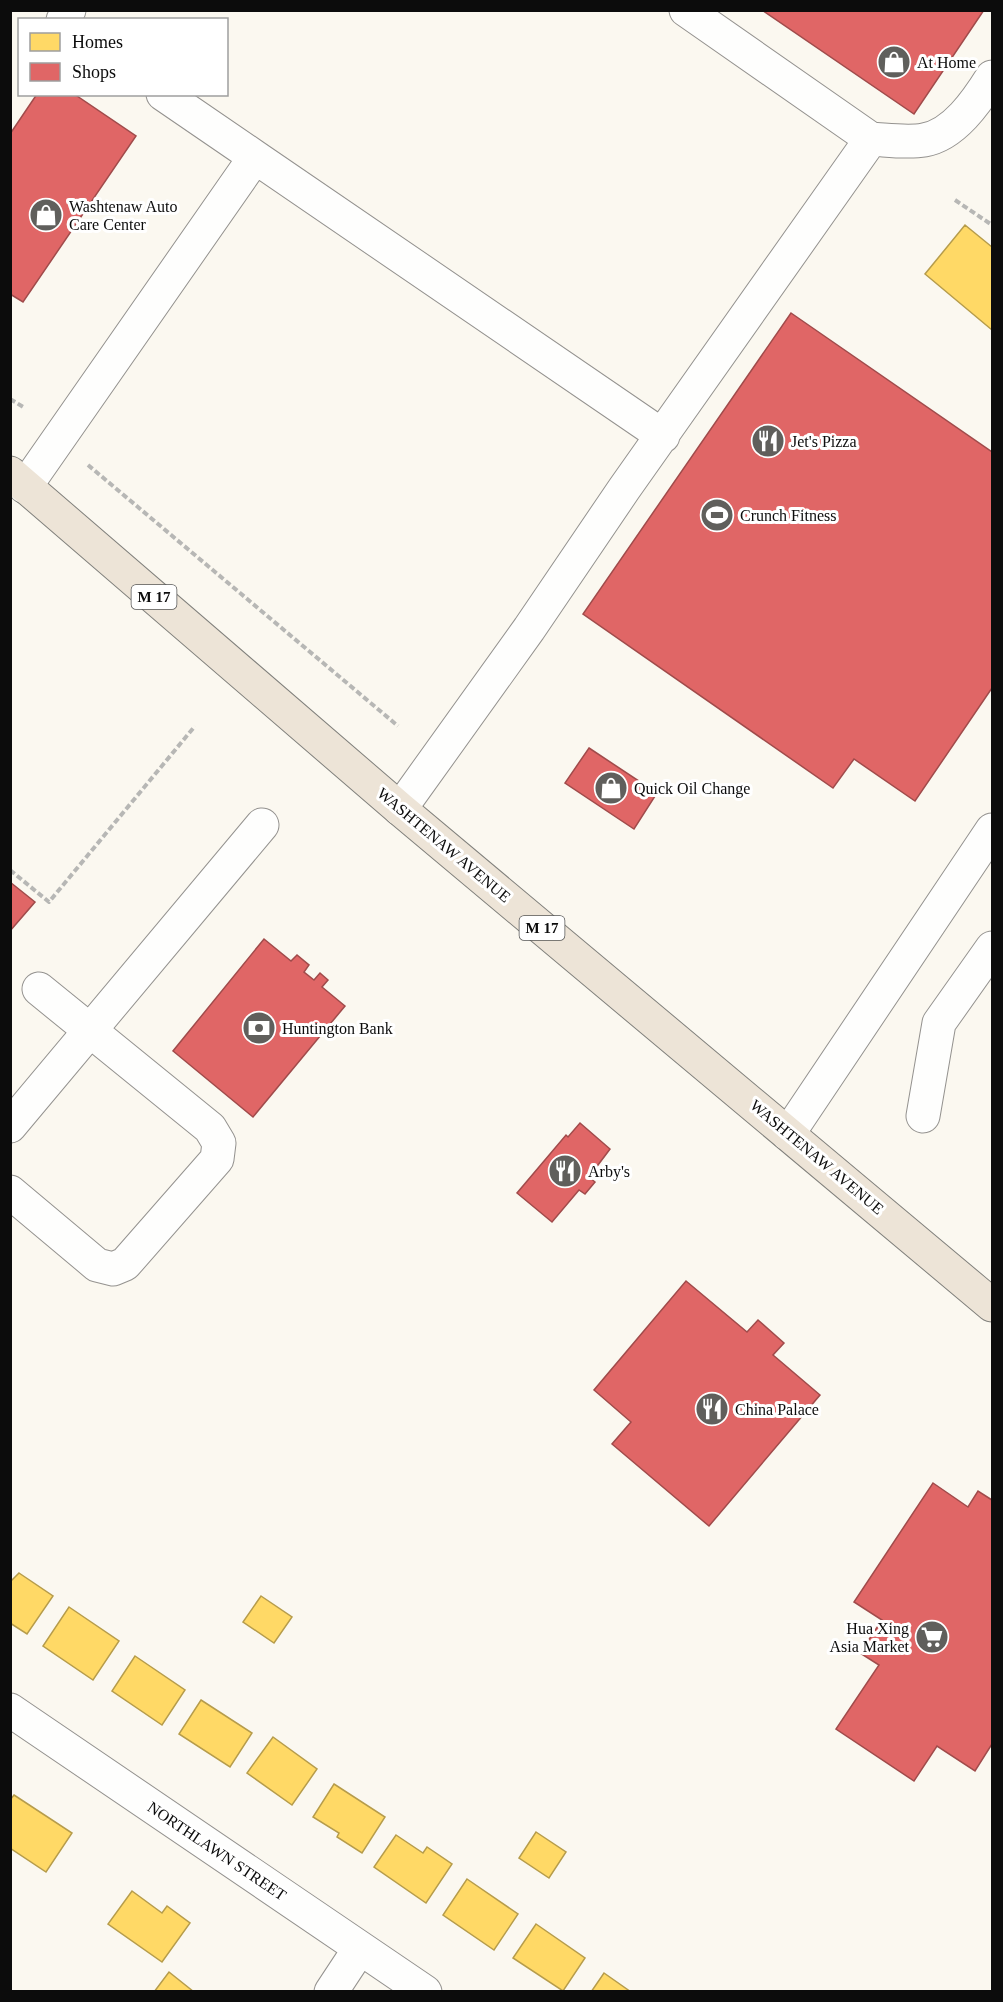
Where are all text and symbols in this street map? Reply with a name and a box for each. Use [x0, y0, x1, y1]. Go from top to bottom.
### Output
legend [18, 18, 228, 96]
text: Homes [72, 32, 123, 52]
shop icon: At Home [876, 44, 912, 80]
place label: At Home [917, 54, 976, 71]
text: Shops [72, 62, 116, 82]
shop icon: Washtenaw Auto Care Center [28, 197, 64, 233]
place label: Washtenaw Auto Care Center [69, 198, 177, 233]
restaurant icon: Jet's Pizza [750, 423, 786, 459]
place label: Jet's Pizza [791, 433, 857, 450]
sports icon: Crunch Fitness [699, 497, 735, 533]
place label: Crunch Fitness [740, 507, 836, 524]
road number: M 17 [132, 585, 176, 609]
shop icon: Quick Oil Change [593, 770, 629, 806]
place label: Quick Oil Change [634, 780, 750, 798]
street label: WASHTENAW AVENUE [374, 784, 514, 906]
road number: M 17 [520, 916, 564, 940]
bank icon: Huntington Bank [241, 1010, 277, 1046]
place label: Huntington Bank [282, 1020, 393, 1038]
street label: WASHTENAW AVENUE [747, 1096, 887, 1218]
restaurant icon: Arby's [547, 1153, 583, 1189]
place label: Arby's [588, 1163, 630, 1181]
restaurant icon: China Palace [694, 1391, 730, 1427]
place label: China Palace [735, 1401, 819, 1418]
supermarket icon: Hua Xing Asia Market [914, 1619, 950, 1655]
place label: Hua Xing Asia Market [829, 1620, 910, 1655]
street label: NORTHLAWN STREET [144, 1798, 290, 1904]

